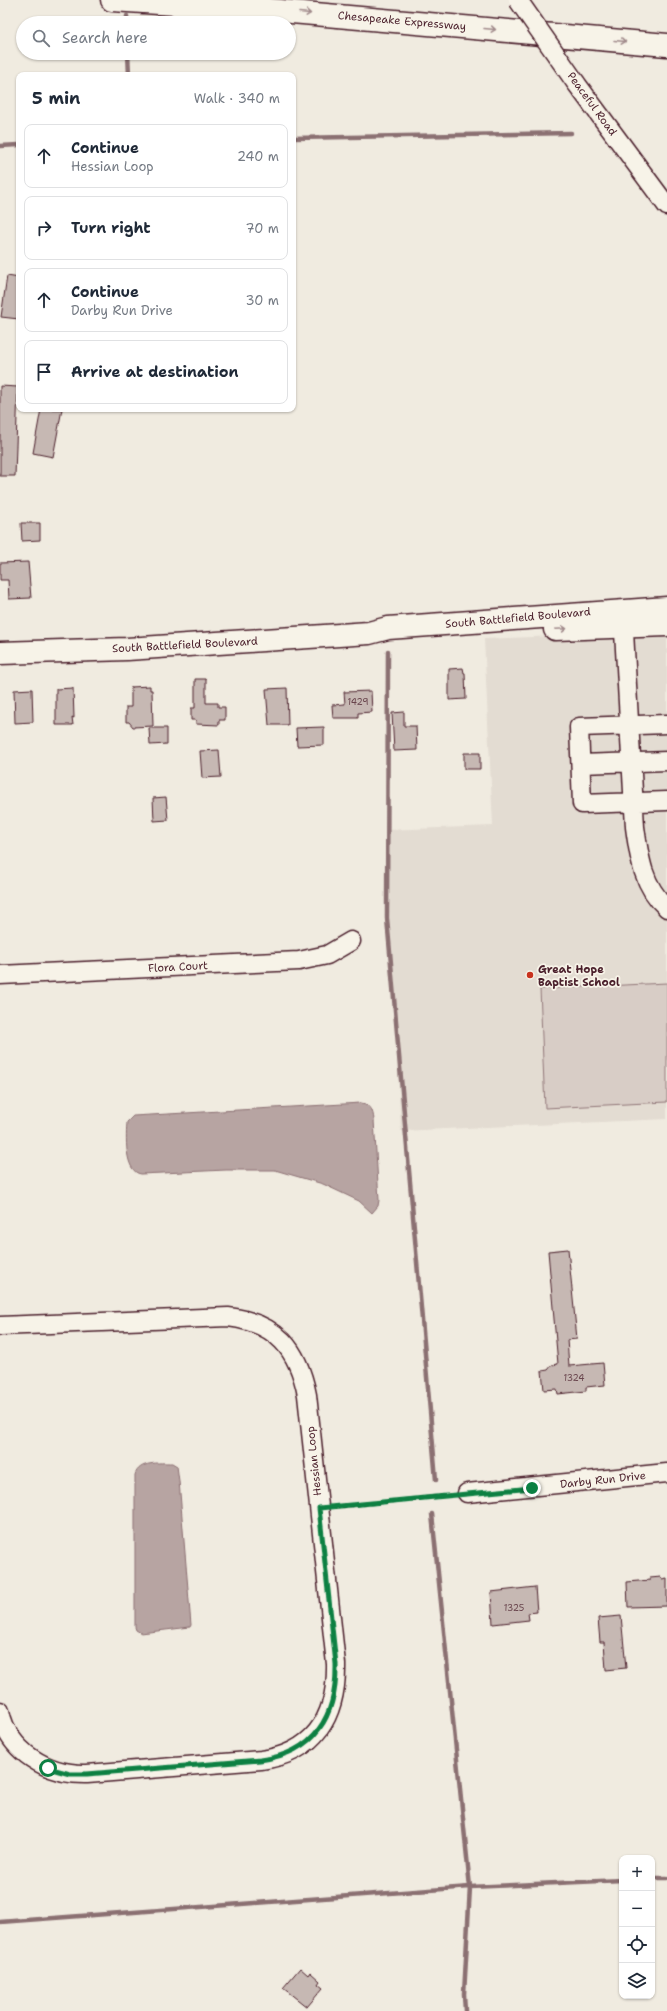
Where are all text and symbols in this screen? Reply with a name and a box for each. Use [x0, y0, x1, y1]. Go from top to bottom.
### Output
street label: Chesapeake Expressway [337, 8, 467, 34]
one-way arrow [298, 9, 311, 16]
search box [16, 16, 296, 60]
one-way arrow [483, 25, 496, 33]
icon: search [30, 27, 52, 49]
text: Search here [62, 28, 148, 48]
one-way arrow [613, 37, 626, 44]
street label: Peaceful Road [564, 69, 620, 139]
text: 5 min [32, 87, 80, 109]
text: Walk · 340 m [194, 90, 280, 107]
text: Continue [71, 138, 139, 158]
icon: ahead [33, 145, 55, 167]
text: 240 m [237, 148, 279, 165]
text: Hessian Loop [71, 158, 154, 175]
icon: right [33, 217, 55, 239]
text: Turn right [71, 218, 151, 238]
text: 70 m [245, 220, 279, 237]
text: Continue [71, 282, 139, 302]
icon: ahead [33, 289, 55, 311]
text: 30 m [245, 292, 279, 309]
text: Darby Run Drive [71, 302, 173, 319]
icon: arrive [33, 361, 55, 383]
text: Arrive at destination [71, 362, 239, 382]
street label: South Battlefield Boulevard [445, 604, 591, 632]
one-way arrow [554, 625, 567, 633]
street label: South Battlefield Boulevard [112, 634, 258, 656]
house number: 1429 [347, 696, 369, 708]
street label: Flora Court [148, 958, 208, 976]
place label: Great Hope Baptist School [538, 962, 620, 990]
marker: Great Hope Baptist School [525, 970, 535, 980]
house number: 1324 [563, 1372, 585, 1384]
street label: Hessian Loop [303, 1425, 325, 1497]
street label: Darby Run Drive [559, 1468, 647, 1492]
route end [523, 1479, 541, 1497]
house number: 1325 [504, 1602, 524, 1614]
route start [39, 1759, 57, 1777]
map controls [619, 1855, 655, 1999]
button: + [619, 1855, 655, 1891]
button: − [619, 1891, 655, 1927]
button: locate [619, 1927, 655, 1963]
button: layers [619, 1963, 655, 1999]

